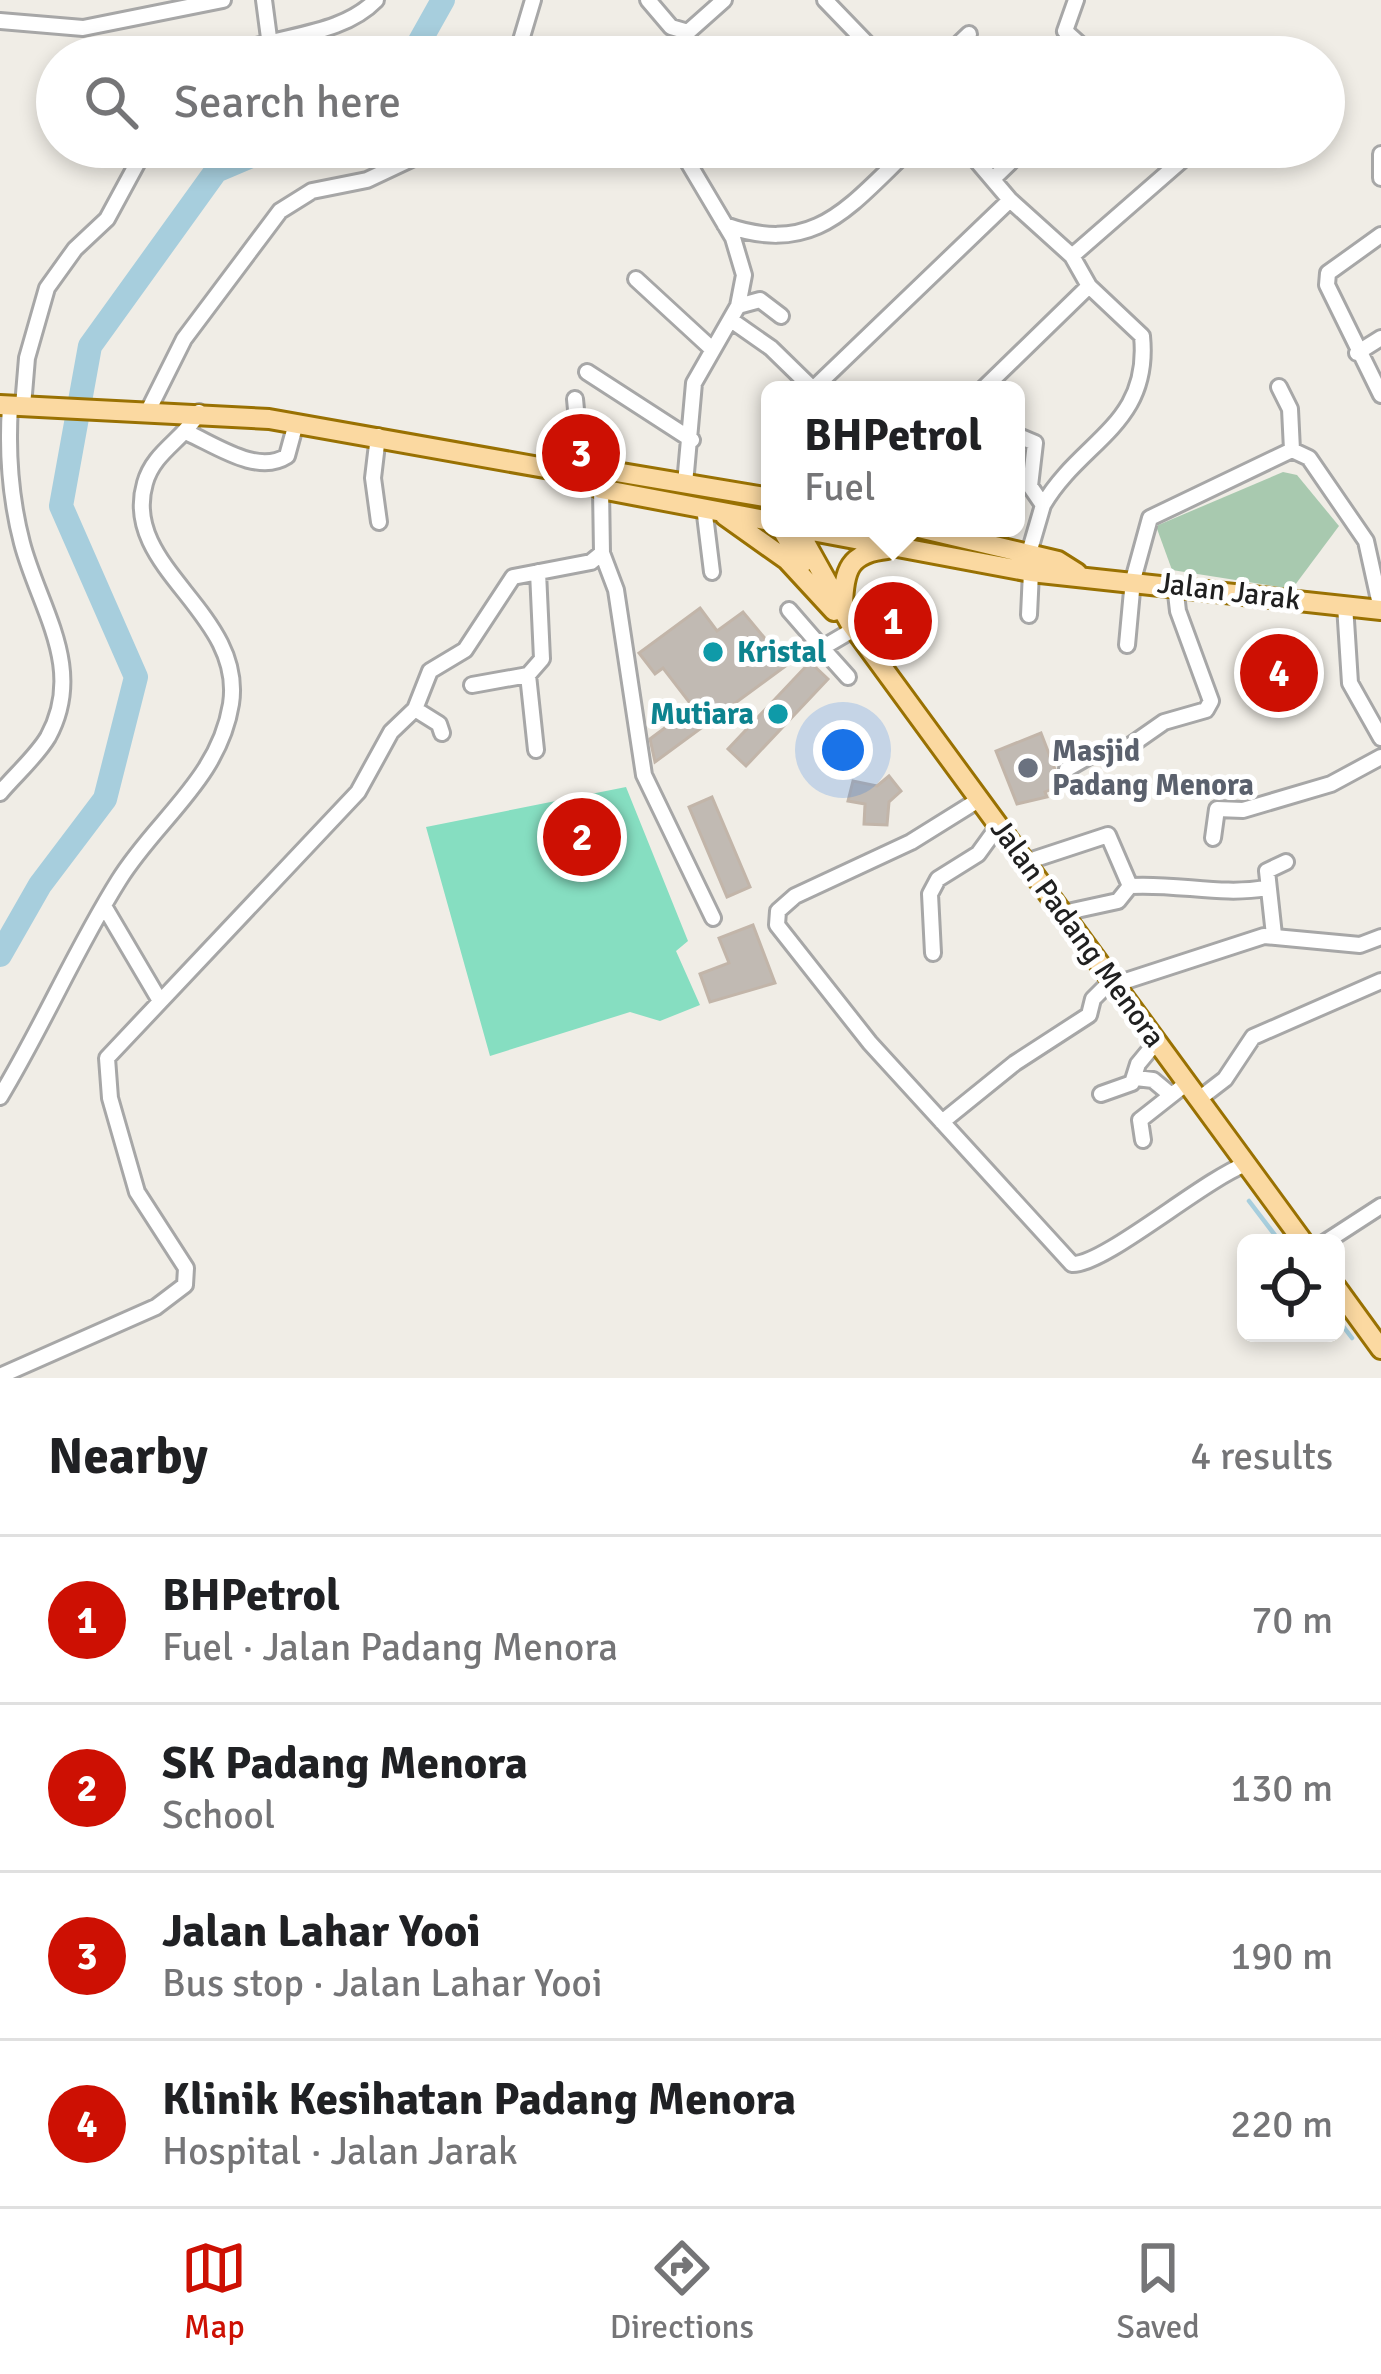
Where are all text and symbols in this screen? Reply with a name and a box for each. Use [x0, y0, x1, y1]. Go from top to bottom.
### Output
search box [36, 36, 1345, 168]
icon: search [78, 69, 144, 135]
text: Search here [174, 75, 401, 130]
popup [761, 381, 1025, 537]
pin: 3 [542, 408, 620, 498]
text: BHPetrol [804, 408, 982, 463]
text: Fuel [804, 463, 876, 511]
street label: Jalan Jarak [1155, 564, 1303, 619]
pin: 1 [854, 576, 932, 666]
pin: 4 [1240, 628, 1318, 718]
place label: Kristal [737, 634, 826, 671]
marker: Kristal [700, 639, 726, 665]
place label: Mutiara [650, 696, 754, 733]
marker: Mutiara [765, 701, 791, 727]
your location [813, 720, 873, 780]
place label: Masjid Padang Menora [1052, 733, 1254, 804]
marker: Masjid Padang Menora [1015, 755, 1041, 781]
pin: 2 [543, 792, 621, 882]
street label: Jalan Padang Menora [982, 812, 1173, 1055]
map controls [1237, 1234, 1345, 1342]
button: locate [1237, 1234, 1345, 1342]
text: Nearby [48, 1425, 208, 1488]
text: 4 results [1190, 1432, 1333, 1480]
text: BHPetrol [162, 1568, 340, 1623]
text: 1 [76, 1596, 98, 1644]
text: 70 m [1251, 1596, 1333, 1644]
text: Fuel · Jalan Padang Menora [162, 1623, 618, 1671]
text: SK Padang Menora [162, 1736, 528, 1791]
text: 2 [76, 1764, 98, 1812]
text: 130 m [1230, 1764, 1333, 1812]
text: School [162, 1791, 275, 1839]
text: Jalan Lahar Yooi [162, 1904, 481, 1959]
text: 3 [76, 1932, 98, 1980]
text: 190 m [1230, 1932, 1333, 1980]
text: Bus stop · Jalan Lahar Yooi [162, 1959, 602, 2007]
text: Klinik Kesihatan Padang Menora [162, 2072, 796, 2127]
text: 4 [76, 2100, 98, 2148]
text: 220 m [1230, 2100, 1333, 2148]
text: Hospital · Jalan Jarak [162, 2127, 518, 2175]
tab: Map [181, 2235, 247, 2348]
tab: Directions [610, 2235, 754, 2348]
tab: Saved [1117, 2235, 1200, 2348]

